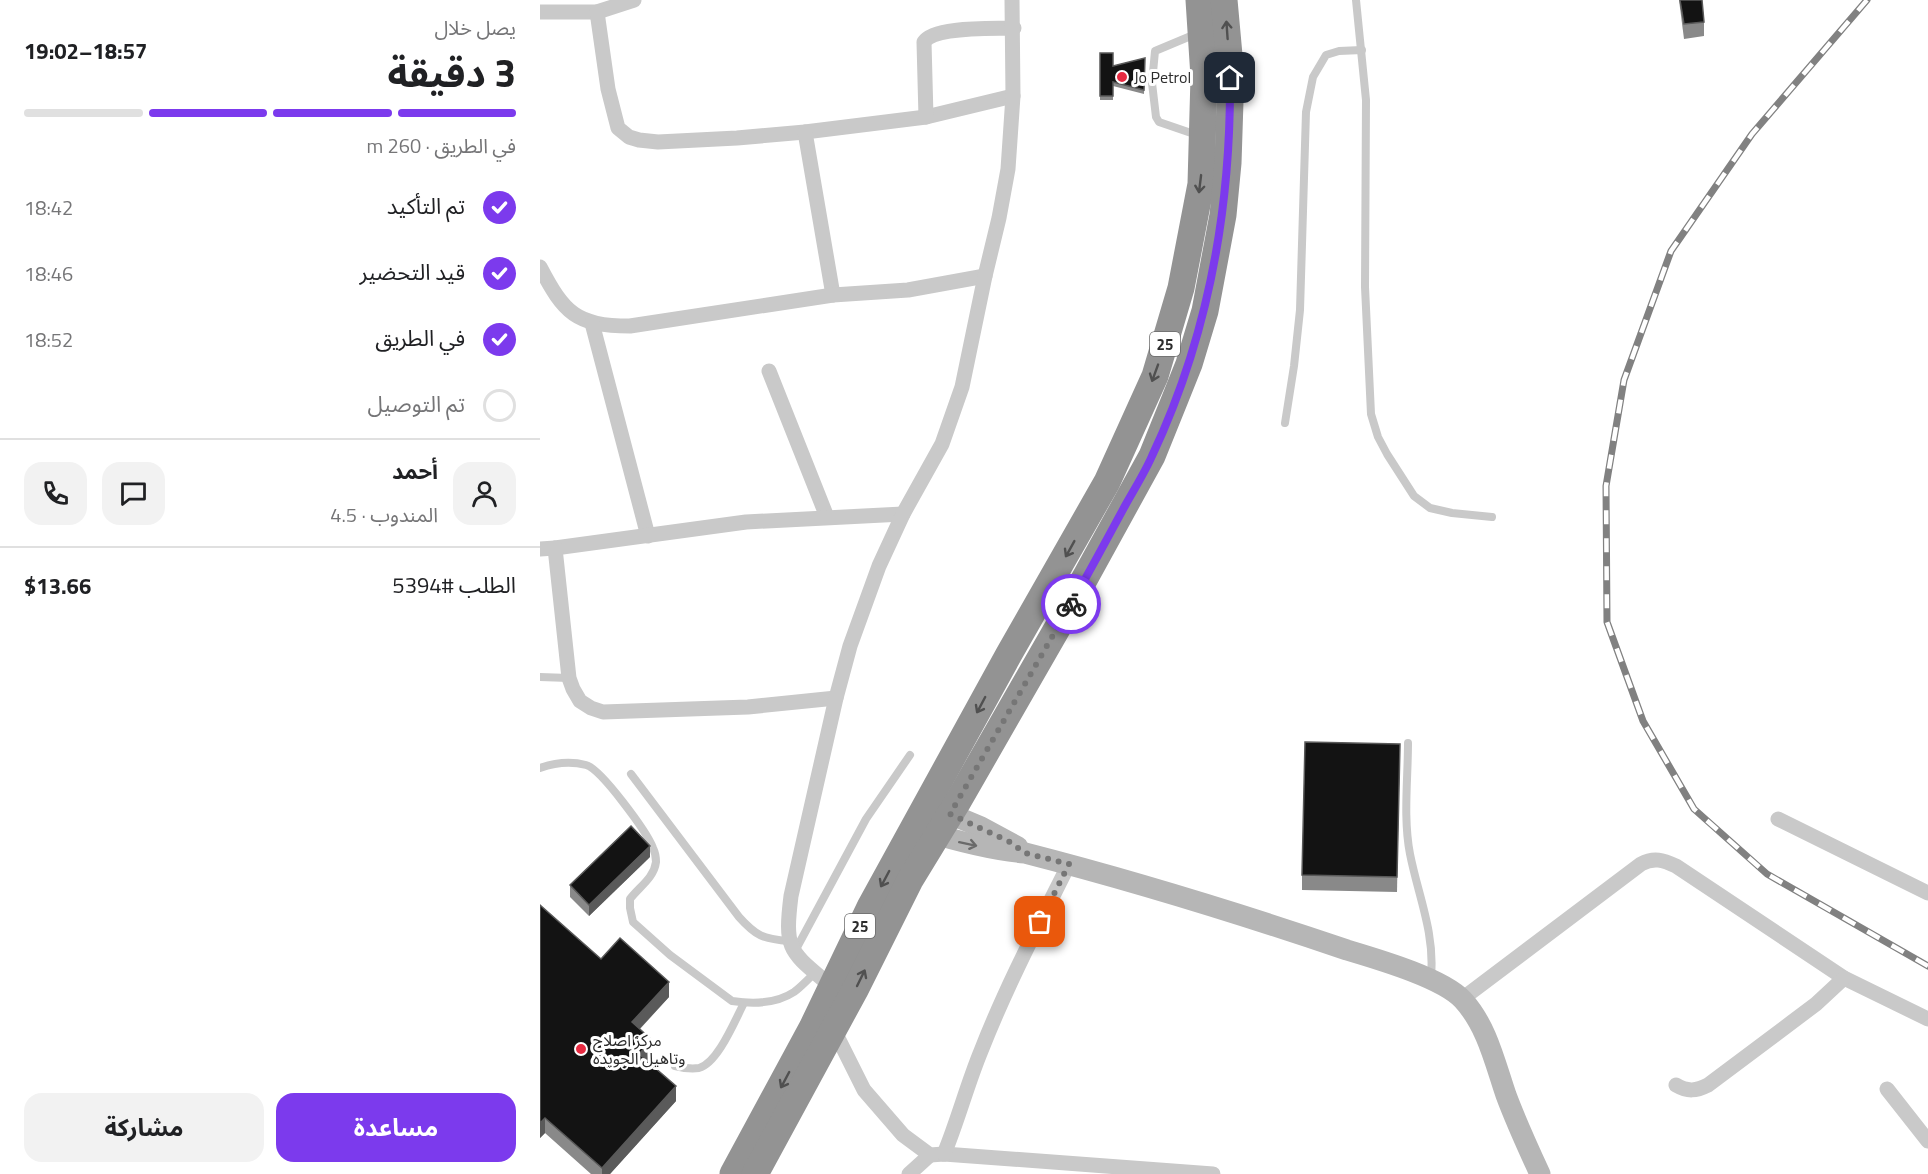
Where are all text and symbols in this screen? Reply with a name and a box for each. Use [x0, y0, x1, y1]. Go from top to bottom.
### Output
text: يصل خلال [434, 12, 516, 43]
one-way arrow [1222, 21, 1233, 41]
text: 18:57–19:02 [24, 34, 147, 68]
text: 3 دقيقة [387, 43, 516, 102]
pin [1204, 52, 1255, 103]
icon: home [1213, 61, 1246, 94]
place label: Jo Petrol [1134, 65, 1191, 89]
marker: Jo Petrol [1115, 70, 1129, 84]
text: في الطريق · 260 m [366, 130, 516, 161]
one-way arrow [1194, 174, 1205, 194]
text: تم التأكيد [387, 189, 465, 223]
icon: check [483, 191, 516, 224]
text: 18:42 [24, 192, 73, 223]
text: قيد التحضير [359, 255, 465, 289]
icon: check [483, 257, 516, 290]
text: 18:46 [24, 258, 73, 289]
text: في الطريق [375, 321, 465, 355]
icon: check [483, 323, 516, 356]
text: 18:52 [24, 324, 73, 355]
road number: 25 [1150, 332, 1180, 356]
one-way arrow [1149, 364, 1160, 382]
text: تم التوصيل [368, 387, 465, 421]
text: أحمد [392, 454, 438, 488]
button: phone [24, 462, 87, 525]
button: chat [102, 462, 165, 525]
button: person [453, 462, 516, 525]
text: المندوب · 4.5 [330, 499, 438, 530]
one-way arrow [1064, 539, 1075, 557]
text: الطلب #5394 [392, 568, 516, 602]
text: $13.66 [24, 569, 91, 603]
courier [1041, 574, 1101, 634]
icon: bike [1055, 588, 1088, 621]
one-way arrow [975, 696, 986, 714]
one-way arrow [958, 839, 977, 850]
one-way arrow [879, 869, 890, 887]
pin [1014, 896, 1065, 947]
icon: bag [1023, 905, 1056, 938]
road number: 25 [845, 914, 875, 938]
one-way arrow [856, 969, 867, 987]
place label: مركز اصلاح وتاهيل الجويده [593, 1028, 685, 1070]
marker: مركز اصلاح وتاهيل الجويده [574, 1042, 588, 1056]
one-way arrow [779, 1070, 790, 1088]
button: مشاركة [24, 1093, 264, 1162]
button: مساعدة [276, 1093, 516, 1162]

